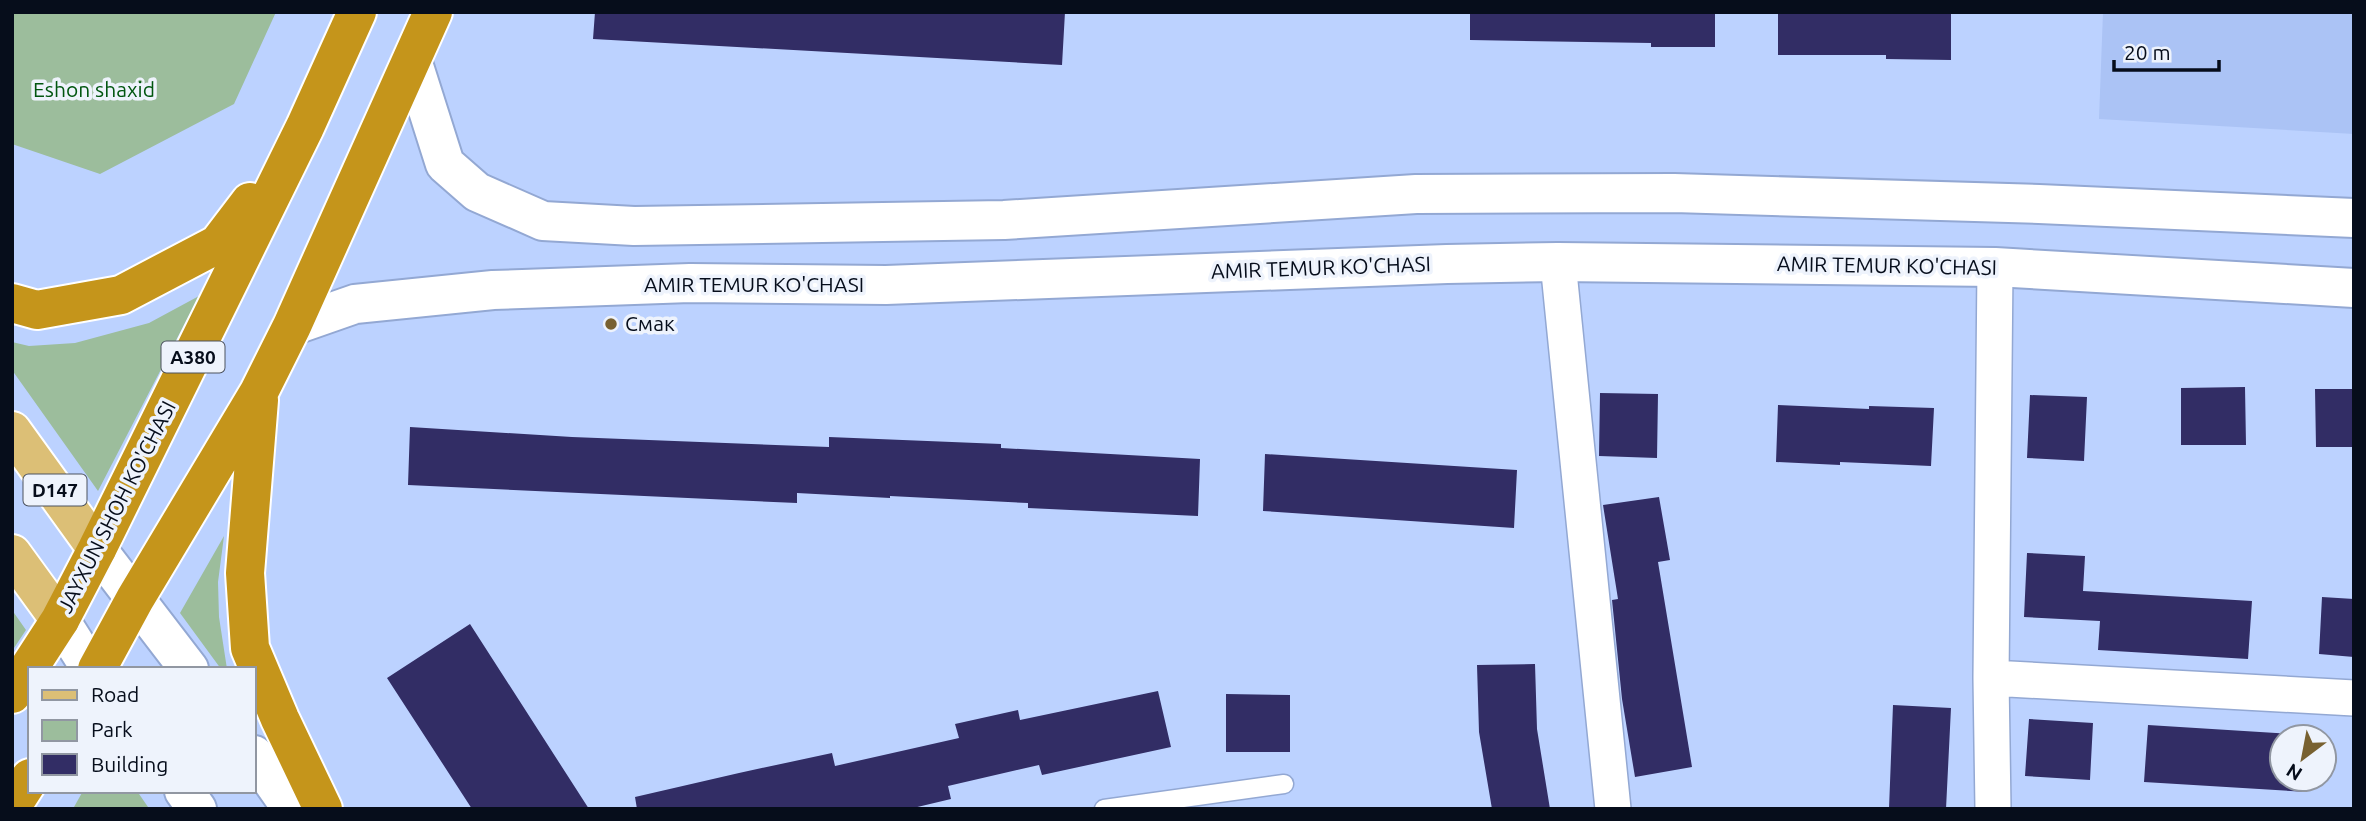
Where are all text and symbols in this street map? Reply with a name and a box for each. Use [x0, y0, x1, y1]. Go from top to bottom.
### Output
scale bar [2114, 28, 2219, 72]
text: 20 m [2124, 40, 2171, 64]
park label: Eshon shaxid [33, 77, 155, 101]
street label: AMIR TEMUR KO'CHASI [1211, 251, 1431, 283]
street label: AMIR TEMUR KO'CHASI [1777, 251, 1997, 279]
street label: AMIR TEMUR KO'CHASI [644, 272, 864, 296]
place label: Смак [625, 311, 675, 335]
marker: Смак [603, 316, 619, 332]
road number: A380 [162, 342, 224, 372]
street label: JAYXUN SHOH KO'CHASI [52, 397, 180, 616]
road number: D147 [23, 475, 86, 505]
legend [28, 667, 256, 793]
text: Road [91, 682, 139, 706]
text: Park [91, 717, 133, 741]
north arrow [2268, 723, 2338, 793]
text: Building [91, 752, 168, 776]
text: N [2282, 759, 2306, 786]

